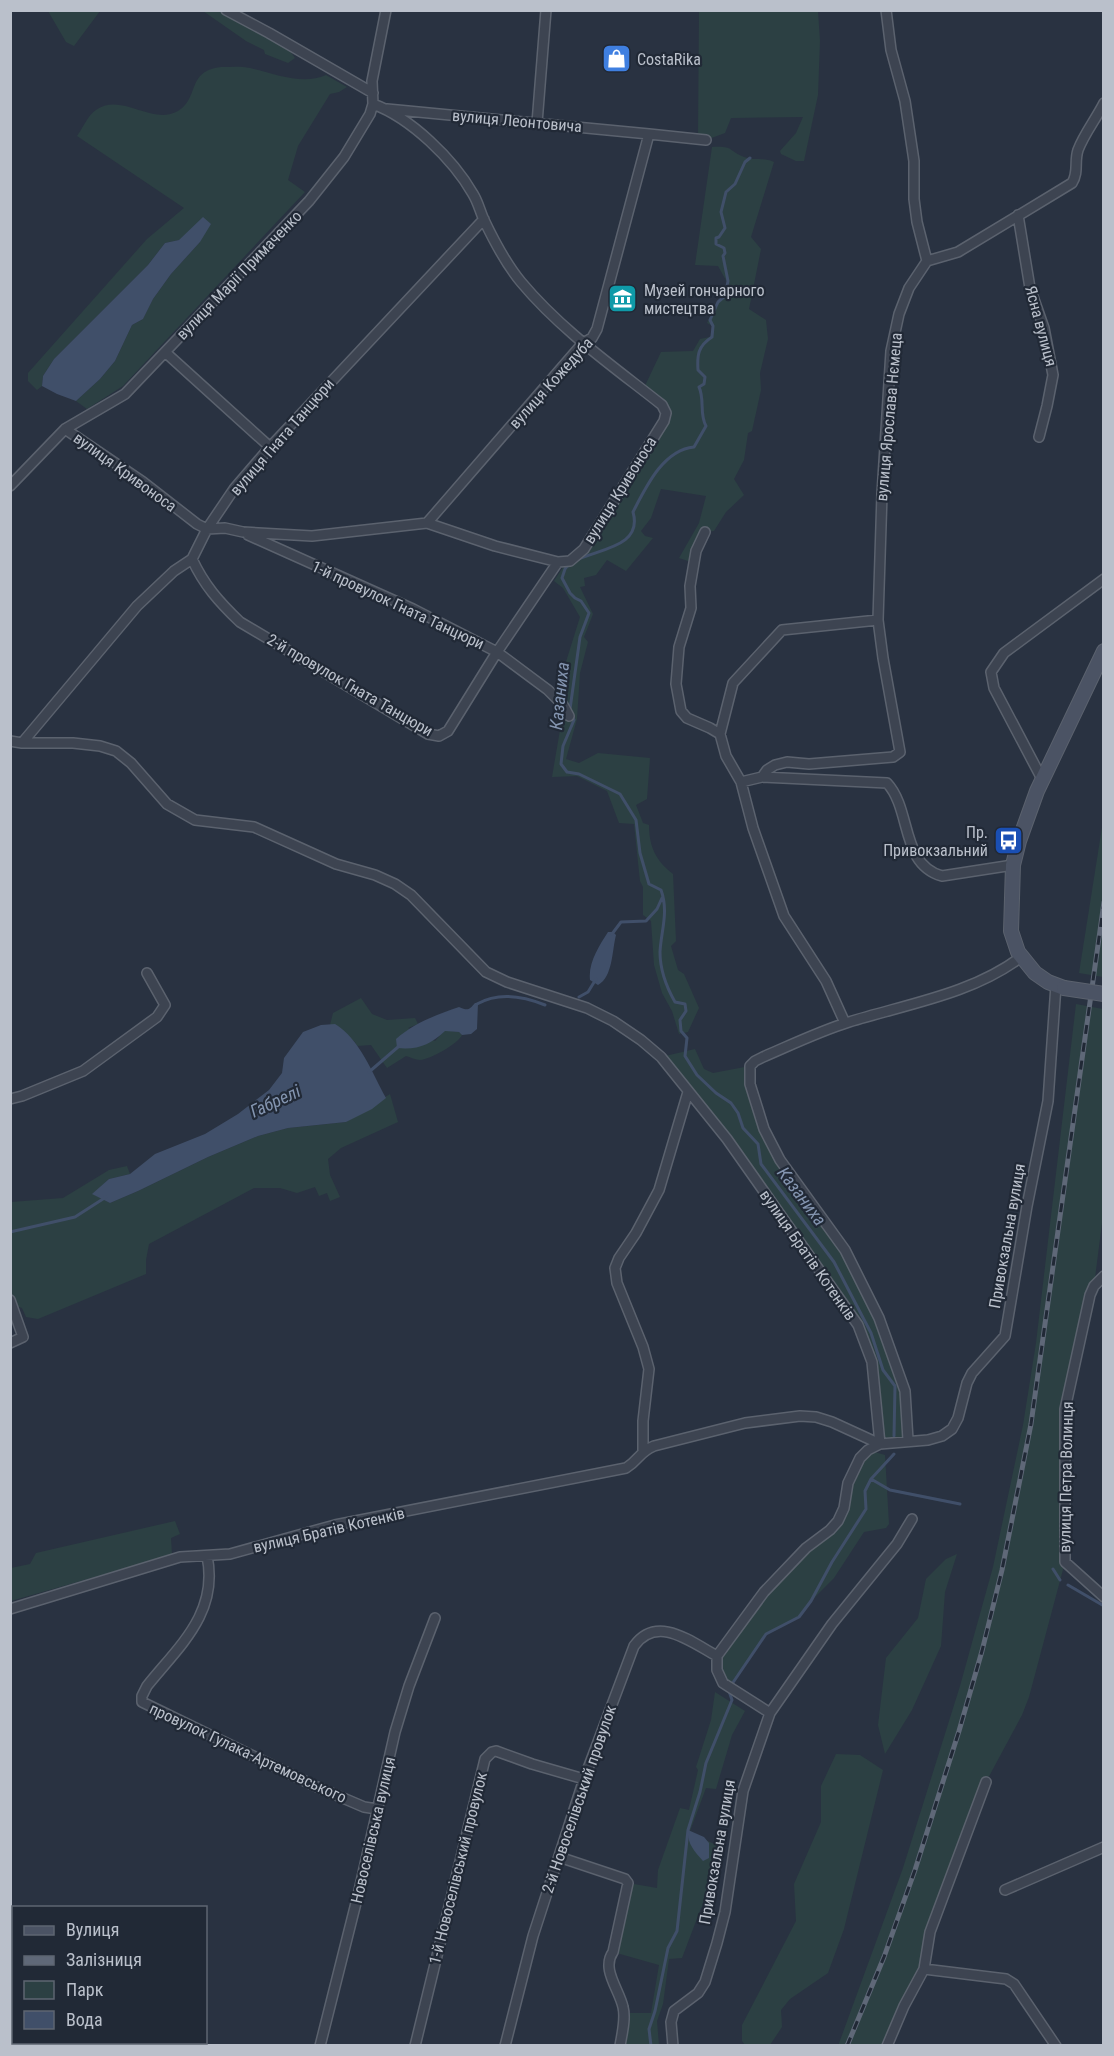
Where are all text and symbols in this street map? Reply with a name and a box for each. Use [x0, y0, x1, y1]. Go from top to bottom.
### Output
shop icon: CostaRika [600, 43, 632, 75]
place label: CostaRika [637, 50, 701, 69]
street label: вулиця Леонтовича [451, 106, 583, 136]
street label: вулиця Марії Примаченко [172, 207, 306, 343]
place label: Музей гончарного мистецтва [644, 281, 764, 318]
museum icon: Музей гончарного мистецтва [607, 283, 639, 315]
street label: Ясна вулиця [1021, 284, 1061, 368]
street label: вулиця Ярослава Нємеца [872, 332, 906, 502]
street label: вулиця Кожедуба [505, 334, 597, 432]
street label: вулиця Гната Танцюри [226, 375, 338, 499]
street label: вулиця Кривоноса [70, 428, 180, 516]
street label: вулиця Кривоноса [579, 433, 661, 547]
street label: 1-й провулок Гната Танцюри [309, 557, 487, 653]
street label: 2-й провулок Гната Танцюри [264, 630, 436, 740]
water label: Казаниха [545, 661, 573, 731]
place label: Пр. Привокзальний [883, 823, 988, 860]
bus stop icon: Пр. Привокзальний [993, 825, 1025, 857]
water label: Габрелі [247, 1080, 304, 1122]
water label: Казаниха [773, 1162, 831, 1230]
street label: Привокзальна вулиця [985, 1162, 1029, 1310]
street label: вулиця Братів Котенків [756, 1186, 860, 1324]
street label: вулиця Петра Волинця [1055, 1401, 1077, 1553]
street label: вулиця Братів Котенків [251, 1503, 407, 1557]
street label: провулок Гулака-Артемовського [146, 1699, 350, 1807]
street label: 2-й Новоселівський провулок [538, 1702, 620, 1895]
street label: Новоселівська вулиця [347, 1755, 399, 1905]
street label: 1-й Новоселівський провулок [425, 1770, 491, 1966]
street label: Привокзальна вулиця [695, 1778, 739, 1926]
legend [12, 1906, 207, 2044]
text: Вулиця [66, 1919, 120, 1940]
text: Залізниця [66, 1949, 142, 1970]
text: Парк [66, 1979, 104, 2000]
text: Вода [66, 2009, 103, 2030]

